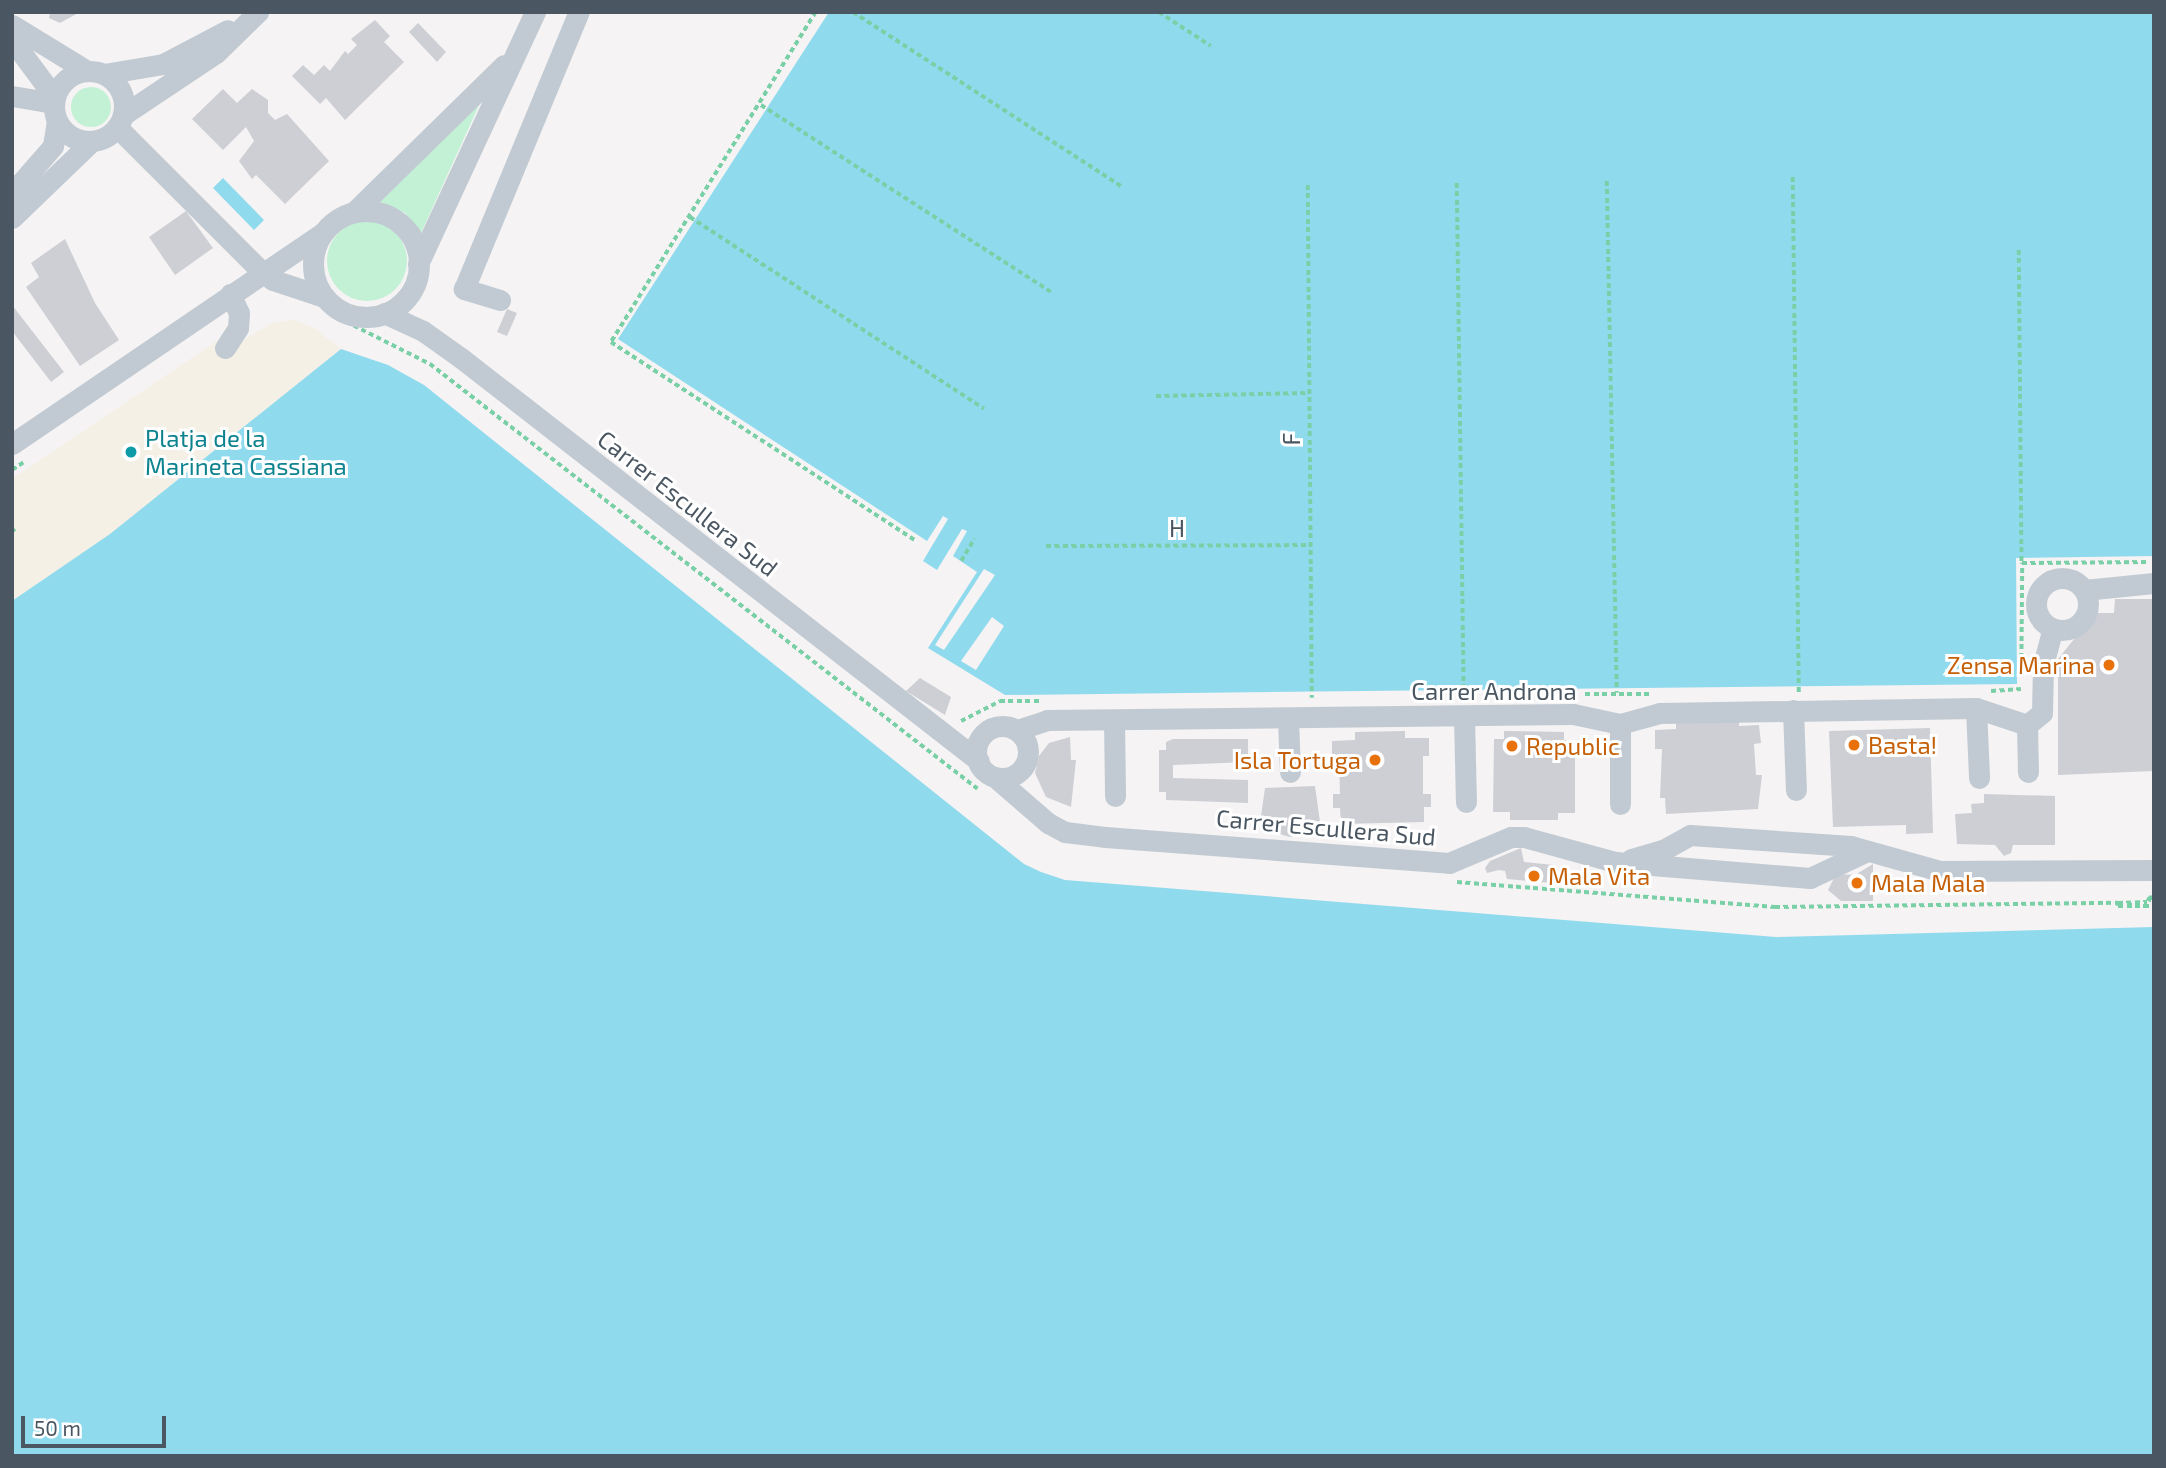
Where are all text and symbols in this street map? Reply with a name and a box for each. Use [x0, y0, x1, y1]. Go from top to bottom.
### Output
place label: Platja de la Marineta Cassiana [145, 424, 347, 480]
street label: Carrer Escullera Sud [592, 424, 784, 582]
street label: F [1277, 433, 1305, 445]
marker: Platja de la Marineta Cassiana [123, 444, 139, 460]
street label: H [1169, 514, 1185, 542]
place label: Zensa Marina [1947, 651, 2095, 679]
marker: Zensa Marina [2101, 657, 2117, 673]
street label: Carrer Androna [1411, 677, 1577, 705]
place label: Basta! [1868, 731, 1937, 759]
place label: Republic [1526, 732, 1620, 760]
marker: Basta! [1846, 737, 1862, 753]
marker: Republic [1504, 738, 1520, 754]
place label: Isla Tortuga [1233, 746, 1361, 774]
marker: Isla Tortuga [1367, 752, 1383, 768]
street label: Carrer Escullera Sud [1215, 803, 1437, 851]
place label: Mala Vita [1548, 862, 1651, 890]
marker: Mala Vita [1526, 868, 1542, 884]
place label: Mala Mala [1871, 869, 1985, 897]
marker: Mala Mala [1849, 875, 1865, 891]
scale bar [24, 1402, 170, 1446]
text: 50 m [34, 1415, 81, 1440]

